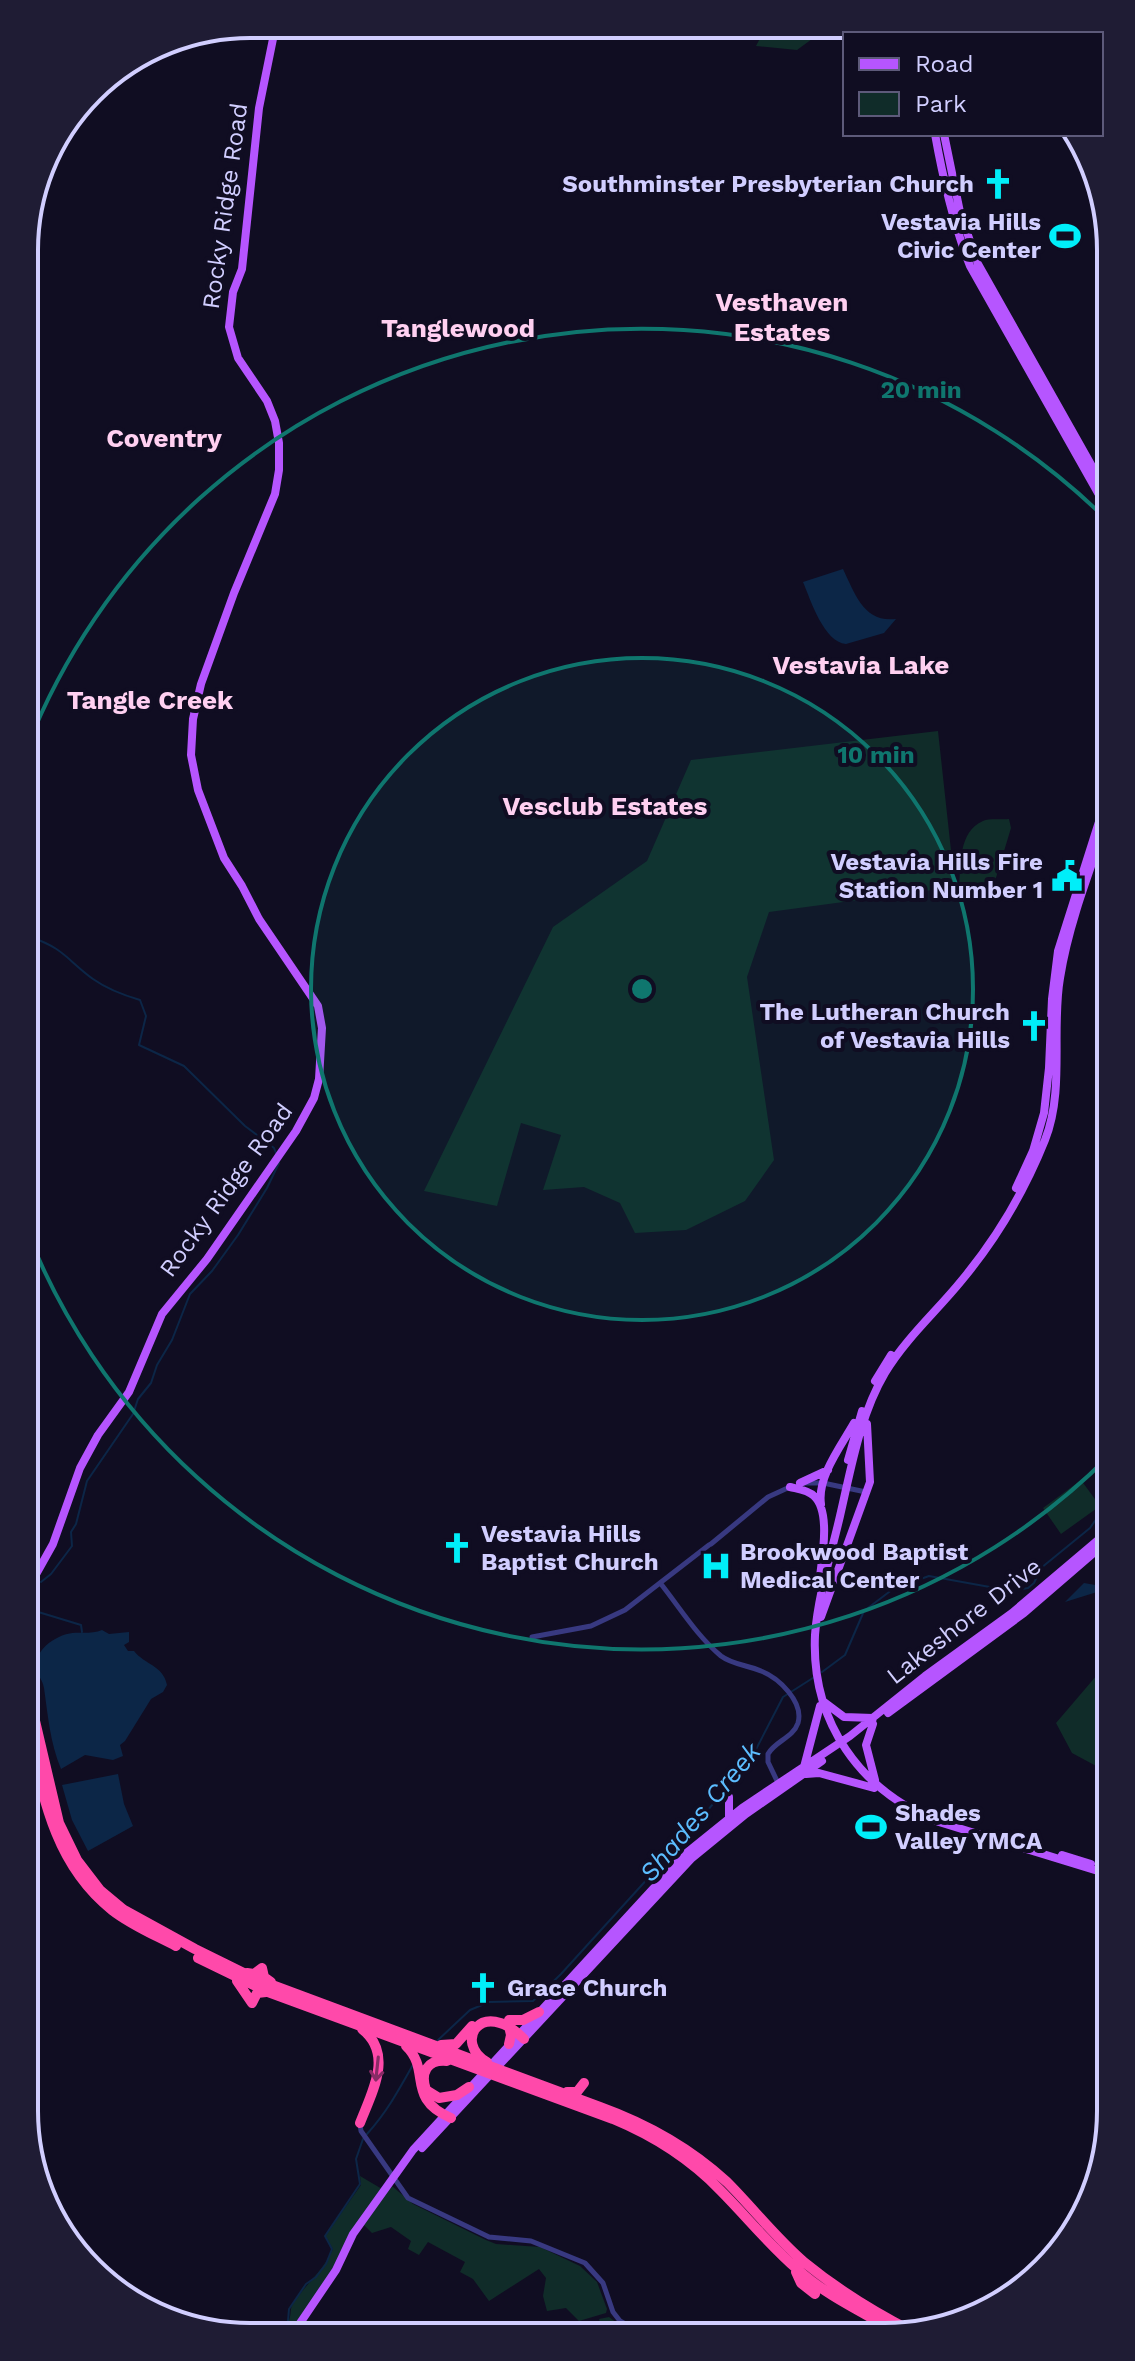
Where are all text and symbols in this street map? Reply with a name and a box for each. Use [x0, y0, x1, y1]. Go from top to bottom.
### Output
legend [843, 32, 1103, 136]
text: Road [915, 50, 974, 78]
text: Park [915, 90, 967, 118]
street label: Rocky Ridge Road [197, 101, 253, 311]
church icon: Southminster Presbyterian Church [981, 167, 1015, 201]
place label: Southminster Presbyterian Church [562, 170, 974, 198]
place label: Vestavia Hills Civic Center [881, 208, 1042, 264]
sports icon: Vestavia Hills Civic Center [1048, 219, 1082, 253]
district label: Vesthaven Estates [716, 287, 848, 347]
district label: Tanglewood [381, 313, 535, 343]
text: 20 min [880, 376, 962, 404]
district label: Coventry [106, 423, 222, 453]
district label: Vestavia Lake [773, 650, 949, 680]
district label: Tangle Creek [67, 685, 234, 715]
text: 10 min [837, 741, 915, 769]
district label: Vesclub Estates [503, 791, 708, 821]
place label: Vestavia Hills Fire Station Number 1 [830, 848, 1043, 904]
public building icon: Vestavia Hills Fire Station Number 1 [1050, 859, 1084, 893]
centre of rings [628, 975, 656, 1003]
place label: The Lutheran Church of Vestavia Hills [760, 998, 1010, 1054]
church icon: The Lutheran Church of Vestavia Hills [1017, 1009, 1051, 1043]
street label: Rocky Ridge Road [154, 1098, 298, 1282]
place label: Vestavia Hills Baptist Church [481, 1520, 659, 1576]
church icon: Vestavia Hills Baptist Church [440, 1531, 474, 1565]
place label: Brookwood Baptist Medical Center [740, 1538, 969, 1594]
hospital icon: Brookwood Baptist Medical Center [699, 1549, 733, 1583]
street label: Lakeshore Drive [881, 1552, 1047, 1690]
water label: Shades Creek [633, 1736, 767, 1888]
place label: Shades Valley YMCA [895, 1799, 1043, 1855]
sports icon: Shades Valley YMCA [854, 1810, 888, 1844]
church icon: Grace Church [466, 1971, 500, 2005]
place label: Grace Church [507, 1974, 667, 2002]
one-way arrow [370, 2056, 385, 2082]

